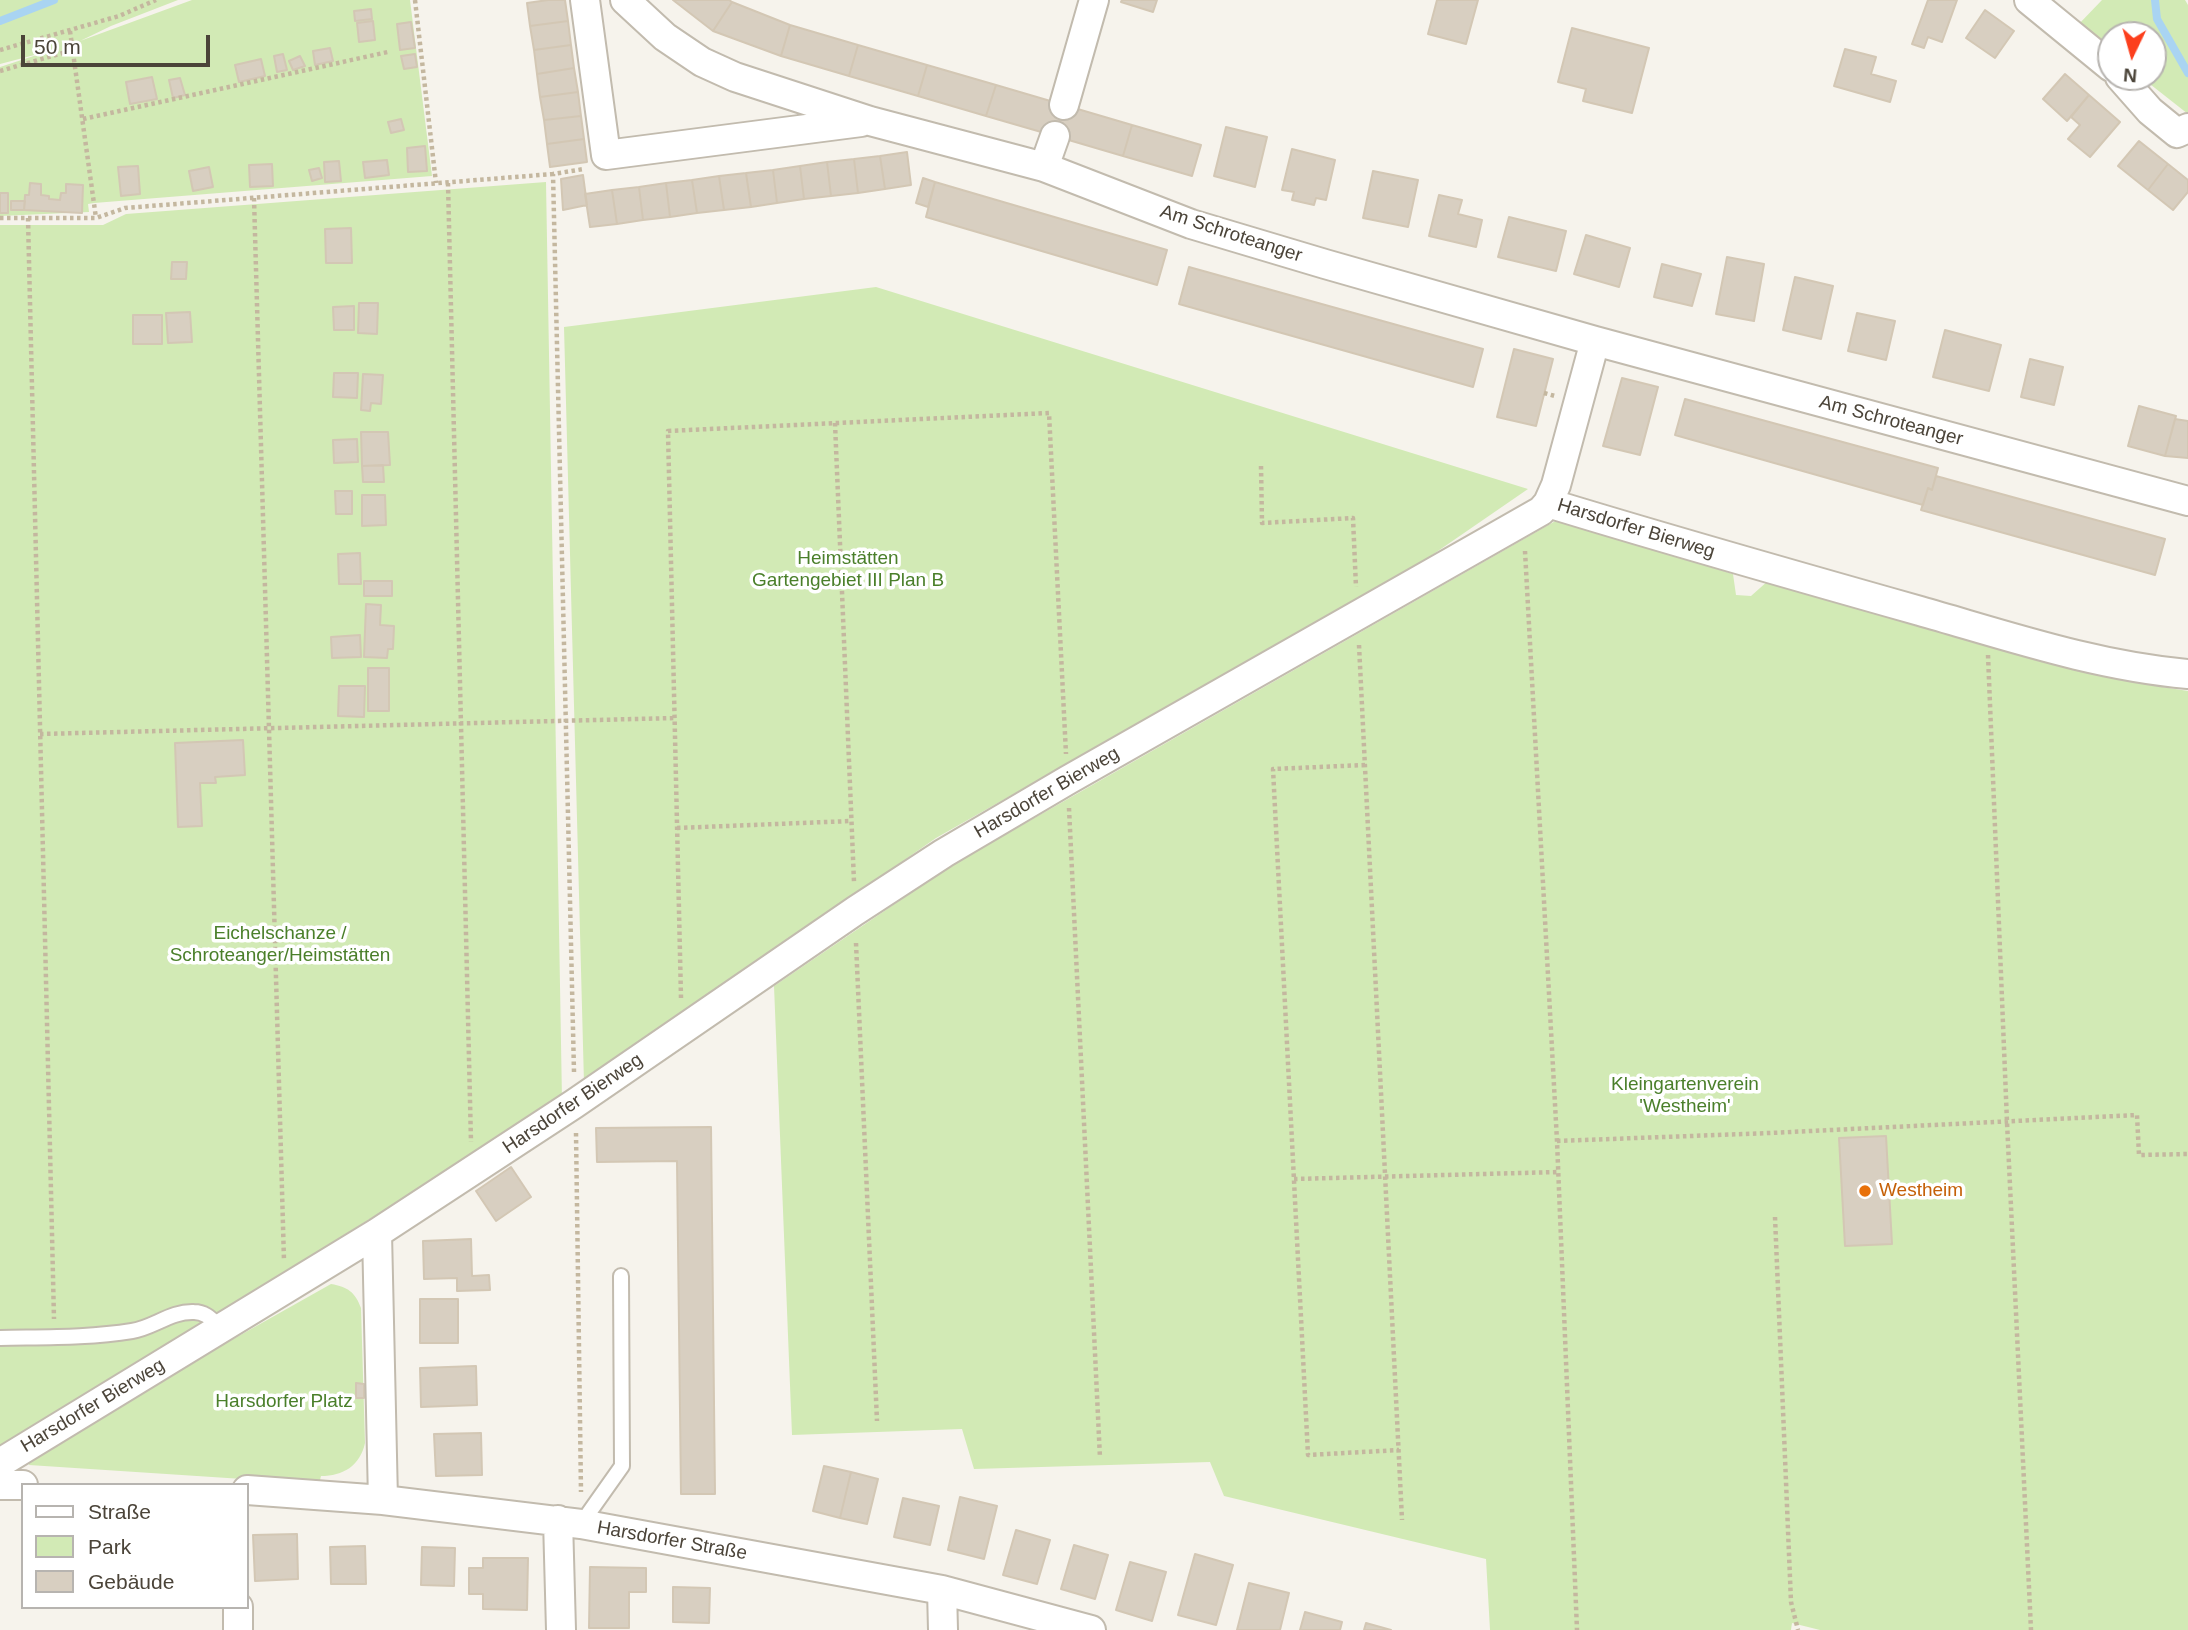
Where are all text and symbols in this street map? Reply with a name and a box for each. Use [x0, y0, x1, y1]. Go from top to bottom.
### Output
scale bar [24, 21, 214, 65]
north arrow [2097, 21, 2167, 91]
text: 50 m [34, 35, 81, 58]
text: N [2123, 64, 2138, 86]
street label: Am Schroteanger [1157, 200, 1305, 268]
street label: Am Schroteanger [1817, 391, 1965, 451]
street label: Harsdorfer Bierweg [1554, 494, 1718, 564]
park label: Heimstätten Gartengebiet III Plan B [752, 548, 944, 592]
street label: Harsdorfer Bierweg [970, 742, 1124, 844]
park label: Eichelschanze / Schroteanger/Heimstätten [170, 923, 390, 967]
street label: Harsdorfer Bierweg [499, 1049, 647, 1159]
park label: Kleingartenverein 'Westheim' [1611, 1074, 1759, 1118]
place label: Westheim [1879, 1180, 1963, 1202]
marker: Westheim [1857, 1183, 1873, 1199]
street label: Harsdorfer Bierweg [17, 1354, 169, 1458]
park label: Harsdorfer Platz [215, 1391, 353, 1413]
legend [21, 1483, 248, 1609]
text: Straße [88, 1500, 151, 1523]
street label: Harsdorfer Straße [595, 1517, 749, 1565]
text: Park [88, 1535, 131, 1558]
text: Gebäude [88, 1570, 174, 1593]

